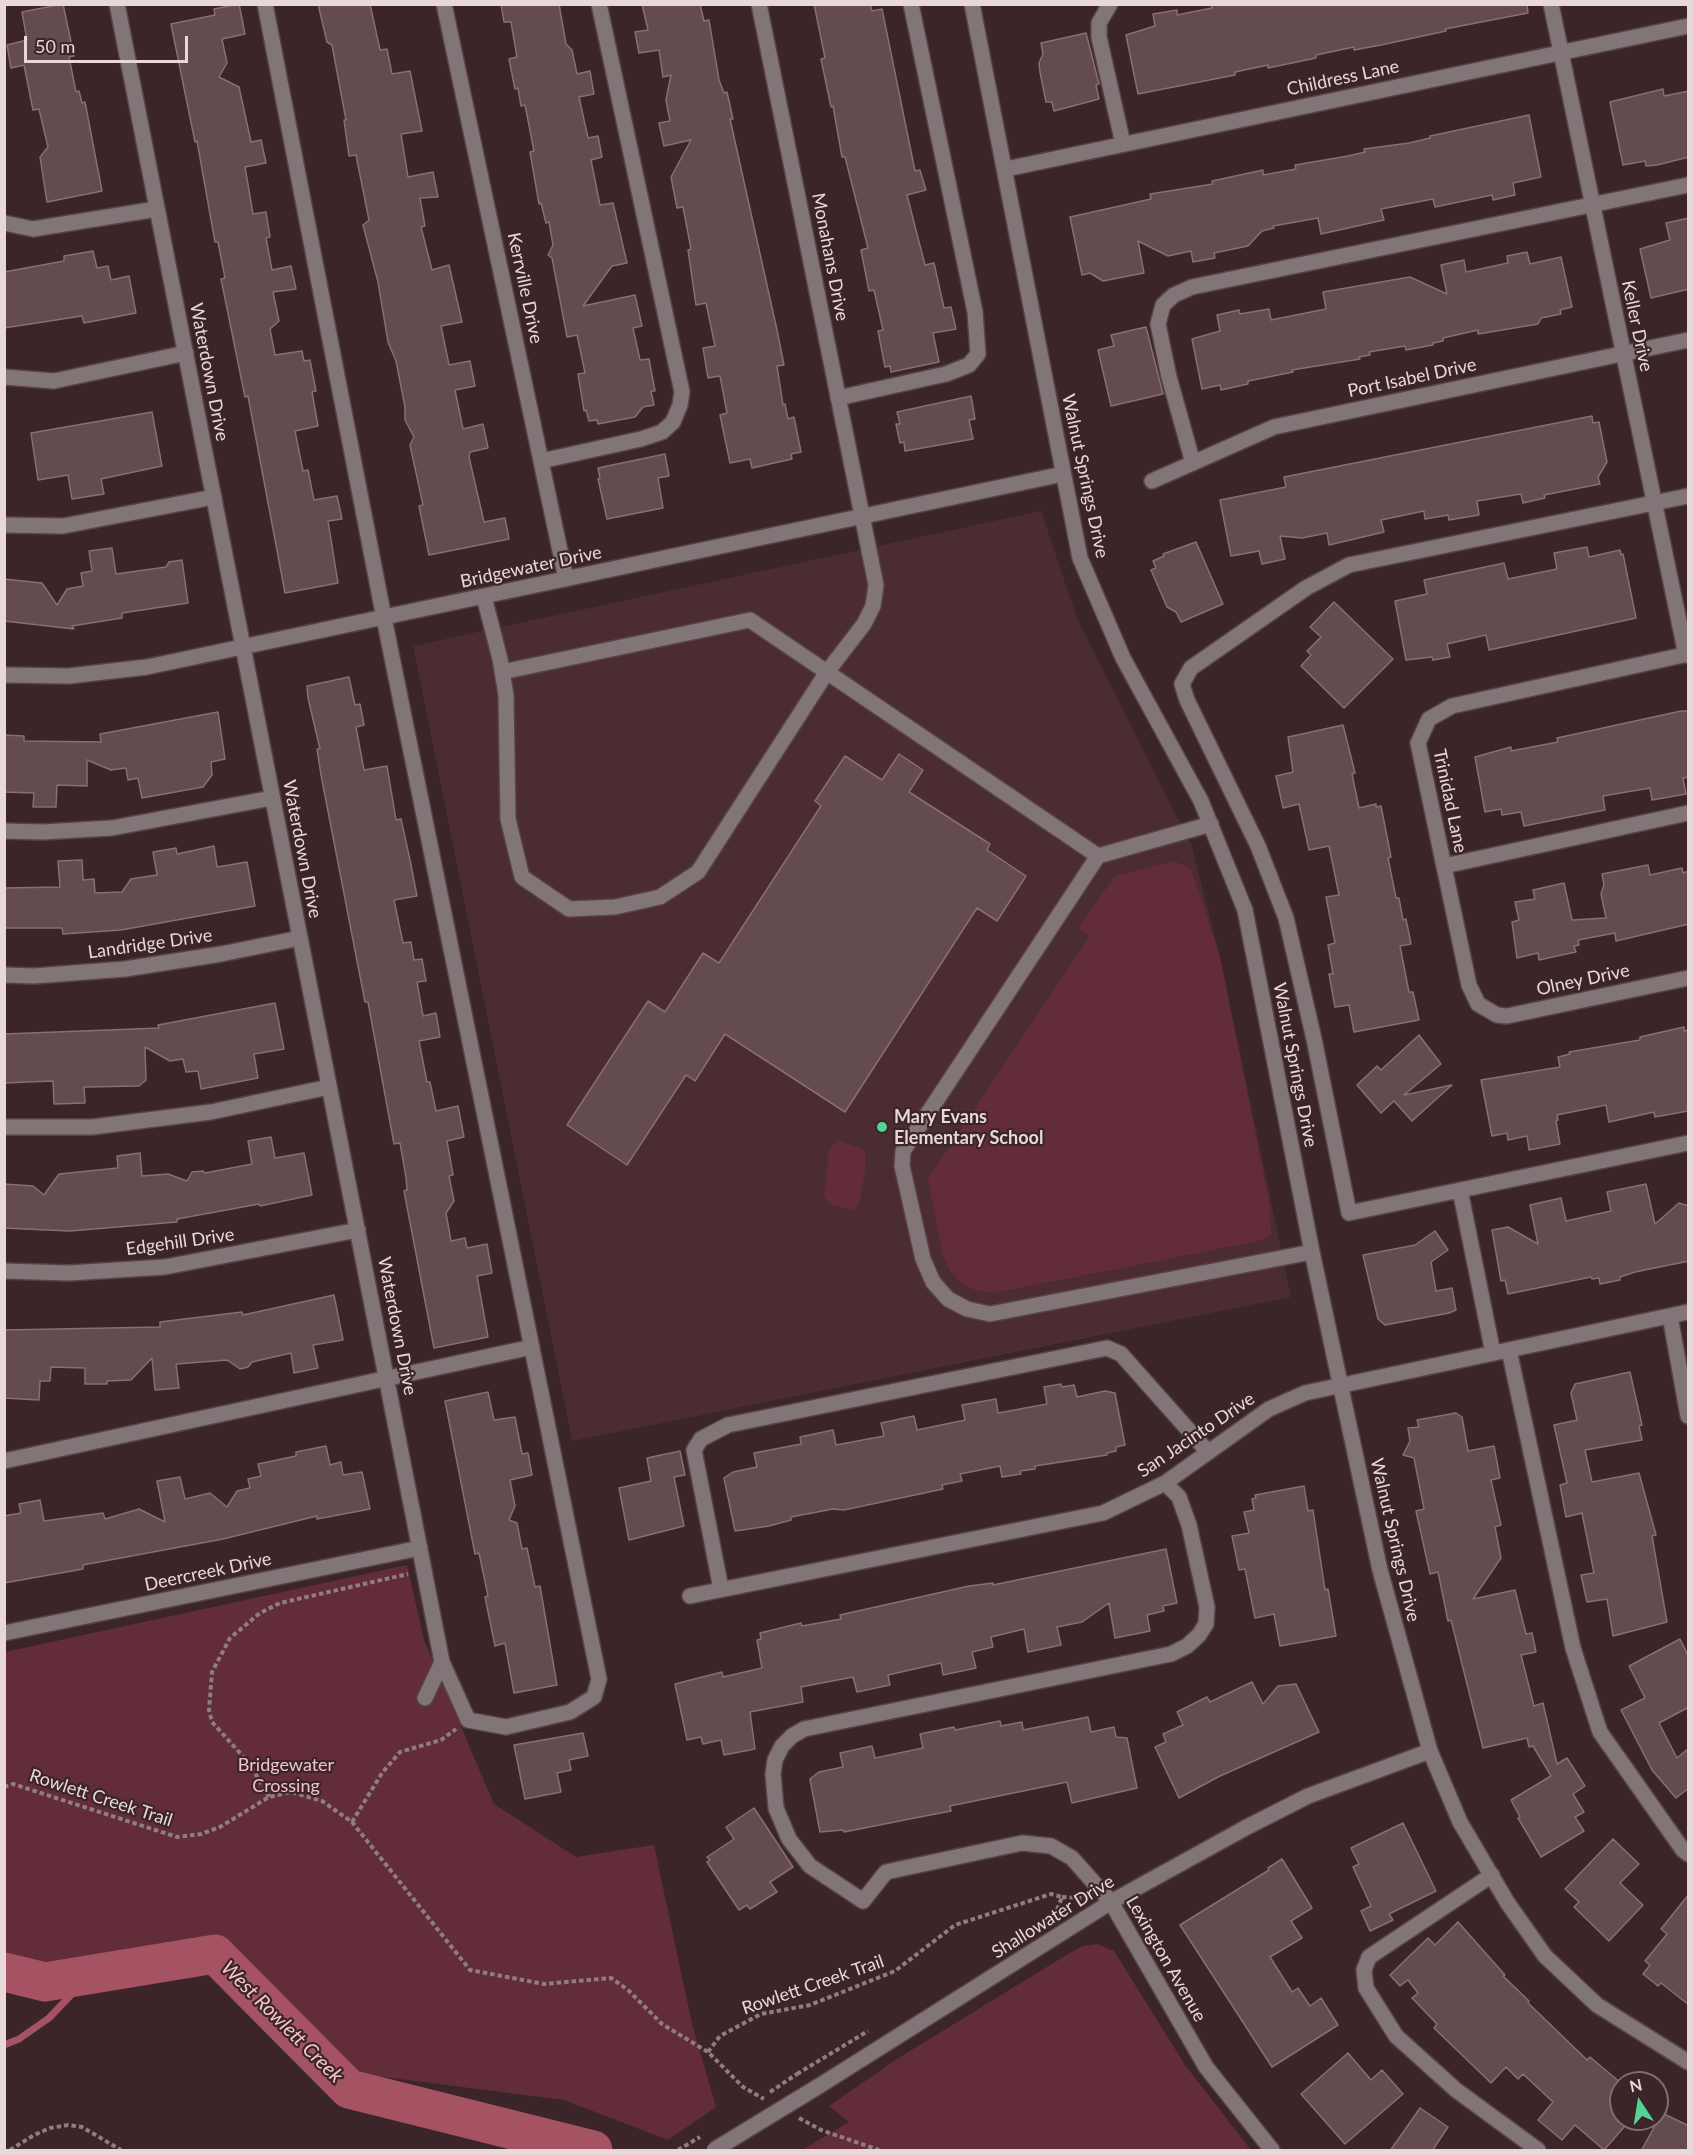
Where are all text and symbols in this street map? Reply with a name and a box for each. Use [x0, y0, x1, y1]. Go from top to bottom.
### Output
scale bar [27, 24, 190, 62]
text: 50 m [35, 35, 75, 57]
street label: Childress Lane [1285, 56, 1401, 100]
street label: Monahans Drive [807, 191, 853, 323]
street label: Kerrville Drive [503, 231, 547, 345]
street label: Keller Drive [1617, 278, 1657, 374]
street label: Waterdown Drive [185, 301, 233, 443]
street label: Port Isabel Drive [1346, 354, 1478, 402]
street label: Walnut Springs Drive [1057, 392, 1113, 560]
street label: Bridgewater Drive [458, 541, 604, 593]
street label: Trinidad Lane [1428, 747, 1472, 855]
street label: Waterdown Drive [278, 778, 326, 920]
street label: Landridge Drive [86, 925, 214, 963]
street label: Olney Drive [1534, 960, 1632, 1000]
street label: Walnut Springs Drive [1268, 981, 1322, 1149]
place label: Mary Evans Elementary School [894, 1106, 1043, 1148]
marker: Mary Evans Elementary School [875, 1120, 889, 1134]
street label: Edgehill Drive [124, 1224, 236, 1260]
street label: Waterdown Drive [373, 1255, 421, 1397]
street label: San Jacinto Drive [1133, 1388, 1259, 1482]
street label: Walnut Springs Drive [1366, 1456, 1424, 1624]
street label: Deercreek Drive [143, 1548, 273, 1596]
park label: Bridgewater Crossing [238, 1754, 334, 1796]
street label: Rowlett Creek Trail [27, 1765, 175, 1831]
street label: Shallowater Drive [988, 1871, 1118, 1963]
street label: Lexington Avenue [1121, 1892, 1211, 2026]
street label: Rowlett Creek Trail [739, 1951, 887, 2019]
water label: West Rowlett Creek [216, 1956, 348, 2088]
north arrow [1609, 2071, 1669, 2131]
text: N [1628, 2074, 1644, 2095]

